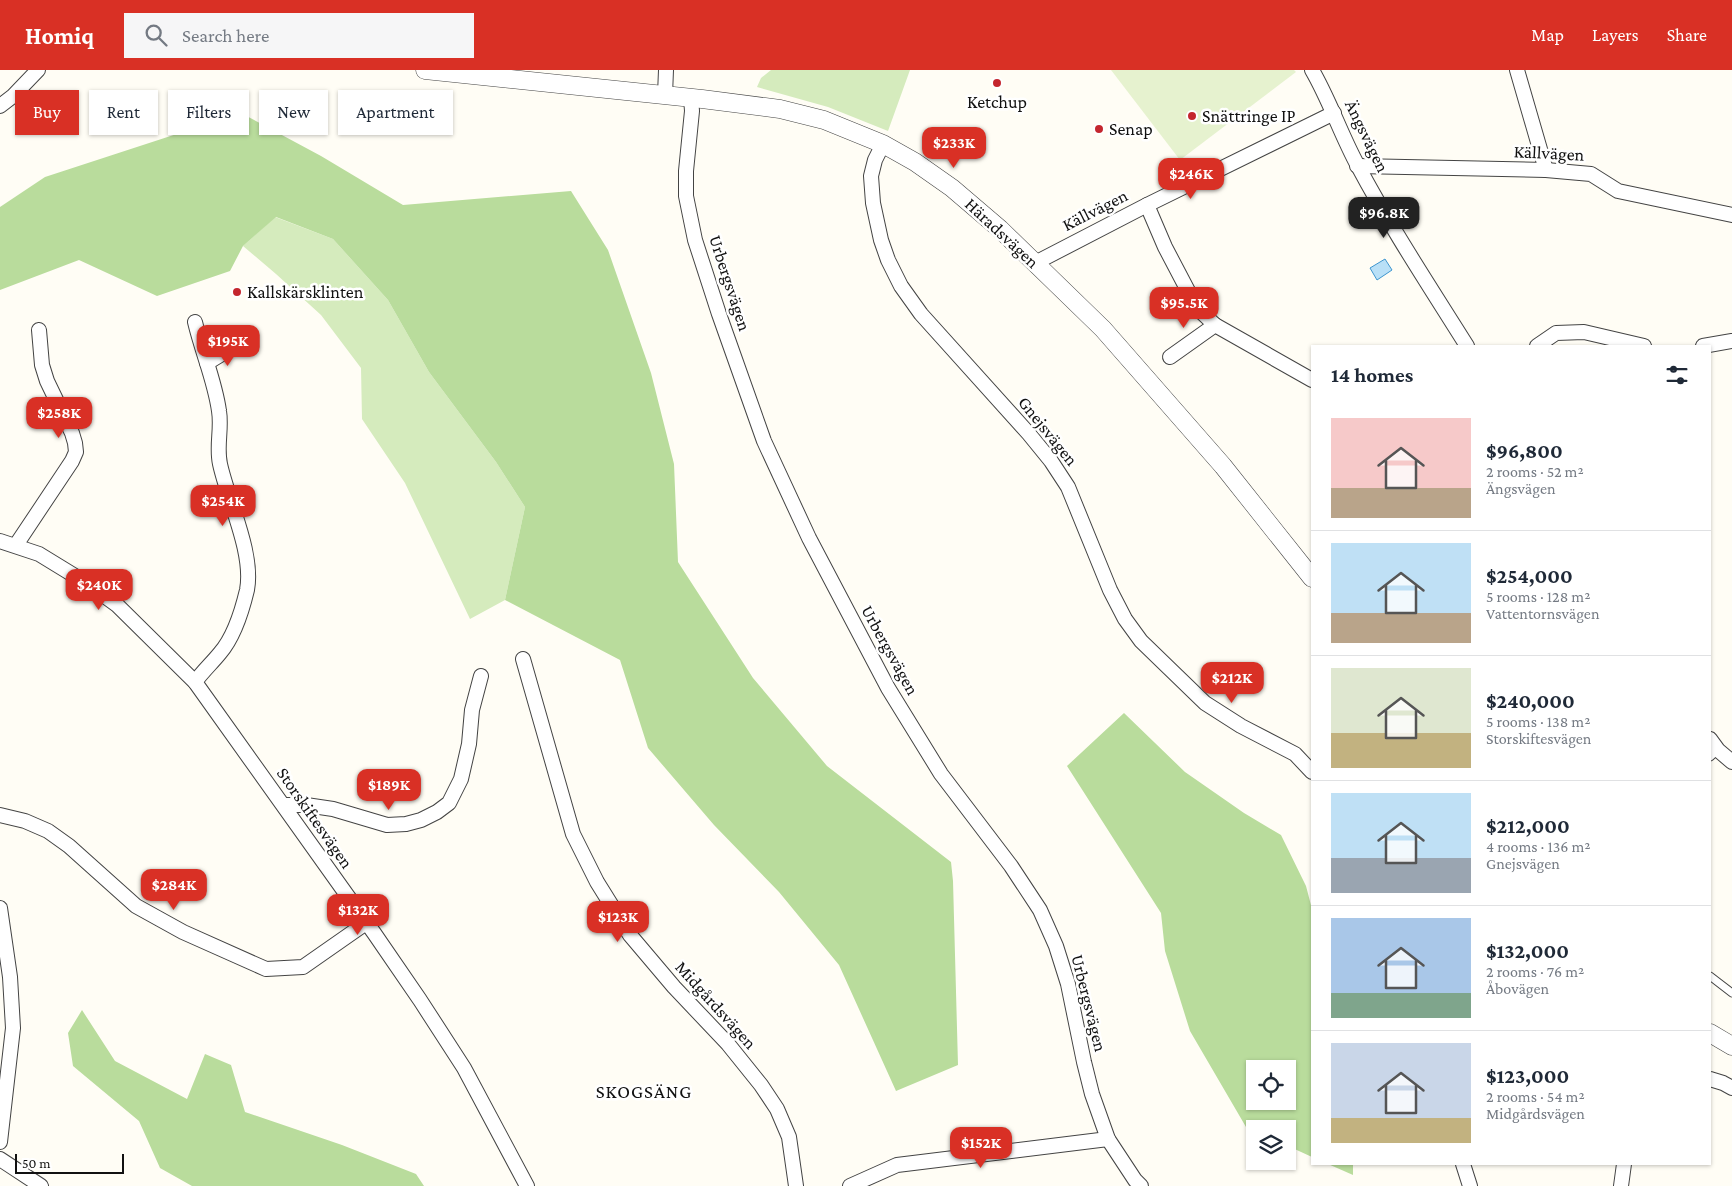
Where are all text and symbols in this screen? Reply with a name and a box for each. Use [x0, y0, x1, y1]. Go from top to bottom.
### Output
search box [124, 13, 474, 58]
icon: search [142, 21, 170, 49]
text: Homiq [25, 22, 94, 49]
text: Search here [182, 25, 269, 46]
text: Map [1531, 25, 1564, 45]
text: Layers [1592, 25, 1639, 45]
text: Share [1667, 25, 1707, 45]
marker: Ketchup [991, 77, 1003, 89]
chip: Buy [15, 90, 79, 135]
chip: Rent [89, 90, 158, 135]
chip: Filters [168, 90, 249, 135]
chip: New [259, 90, 328, 135]
chip: Apartment [338, 90, 453, 135]
place label: Ketchup [967, 92, 1027, 112]
street label: Ängsvägen [1341, 96, 1393, 176]
place label: Snättringe IP [1202, 106, 1296, 126]
marker: Snättringe IP [1186, 110, 1198, 122]
place label: Senap [1109, 119, 1153, 139]
marker: Senap [1093, 123, 1105, 135]
pin: $233K [919, 126, 989, 169]
text: $233K [933, 134, 975, 151]
street label: Källvägen [1513, 141, 1585, 165]
pin: $246K [1156, 158, 1226, 200]
text: $246K [1169, 165, 1213, 182]
street label: Källvägen [1059, 185, 1131, 235]
street label: Häradsvägen [961, 194, 1043, 272]
pin: $96.8K [1343, 196, 1425, 239]
text: $96.8K [1359, 204, 1409, 221]
street label: Urbergsvägen [705, 233, 755, 334]
place label: Kallskärsklinten [247, 282, 364, 302]
marker: Kallskärsklinten [231, 286, 243, 298]
pin: $95.5K [1143, 286, 1225, 329]
text: $95.5K [1161, 294, 1207, 311]
pin: $195K [193, 324, 263, 367]
text: $195K [208, 332, 248, 349]
icon: filters [1663, 361, 1691, 389]
text: 14 homes [1331, 363, 1413, 387]
street label: Gnejsvägen [1013, 392, 1082, 470]
pin: $258K [24, 396, 94, 439]
text: $258K [37, 404, 81, 421]
icon: home [1371, 438, 1431, 498]
text: $96,800 [1486, 439, 1563, 463]
text: 2 rooms · 52 m² [1486, 463, 1584, 480]
text: Ängsvägen [1486, 480, 1556, 497]
pin: $254K [188, 484, 258, 527]
text: $254K [202, 492, 244, 509]
icon: home [1371, 563, 1431, 623]
text: $254,000 [1486, 564, 1573, 588]
pin: $240K [64, 568, 134, 611]
text: $240K [77, 576, 121, 593]
text: 5 rooms · 128 m² [1486, 588, 1590, 605]
street label: Urbergsvägen [857, 602, 923, 699]
text: Vattentornsvägen [1486, 605, 1599, 622]
pin: $212K [1197, 662, 1267, 704]
text: $212K [1212, 669, 1252, 686]
icon: home [1371, 688, 1431, 748]
text: $240,000 [1486, 689, 1575, 713]
text: 5 rooms · 138 m² [1486, 713, 1590, 730]
text: Storskiftesvägen [1486, 730, 1591, 747]
street label: Storskiftesvägen [273, 764, 357, 873]
pin: $189K [354, 768, 424, 811]
text: $189K [368, 776, 410, 793]
icon: home [1371, 813, 1431, 873]
text: $212,000 [1486, 814, 1570, 838]
text: 4 rooms · 136 m² [1486, 838, 1591, 855]
text: Gnejsvägen [1486, 855, 1560, 872]
pin: $284K [139, 868, 209, 911]
text: $284K [152, 876, 196, 893]
pin: $132K [323, 894, 393, 936]
pin: $123K [583, 900, 653, 943]
text: $132K [338, 901, 378, 918]
text: $123K [598, 908, 638, 925]
icon: home [1371, 938, 1431, 998]
text: $132,000 [1486, 939, 1569, 963]
street label: Urbergsvägen [1067, 952, 1111, 1054]
street label: Midgårdsvägen [671, 957, 761, 1053]
text: 2 rooms · 76 m² [1486, 963, 1584, 980]
text: Åbovägen [1486, 980, 1549, 997]
map controls [1246, 1060, 1296, 1170]
button: locate [1246, 1060, 1296, 1110]
icon: home [1371, 1063, 1431, 1123]
text: $123,000 [1486, 1064, 1569, 1088]
district label: SKOGSÄNG [596, 1081, 692, 1102]
text: 2 rooms · 54 m² [1486, 1088, 1585, 1105]
text: Midgårdsvägen [1486, 1105, 1585, 1122]
button: layers [1246, 1120, 1296, 1170]
pin: $152K [946, 1126, 1016, 1169]
text: $152K [961, 1134, 1001, 1151]
scale bar [15, 1151, 124, 1174]
text: 50 m [22, 1155, 50, 1171]

